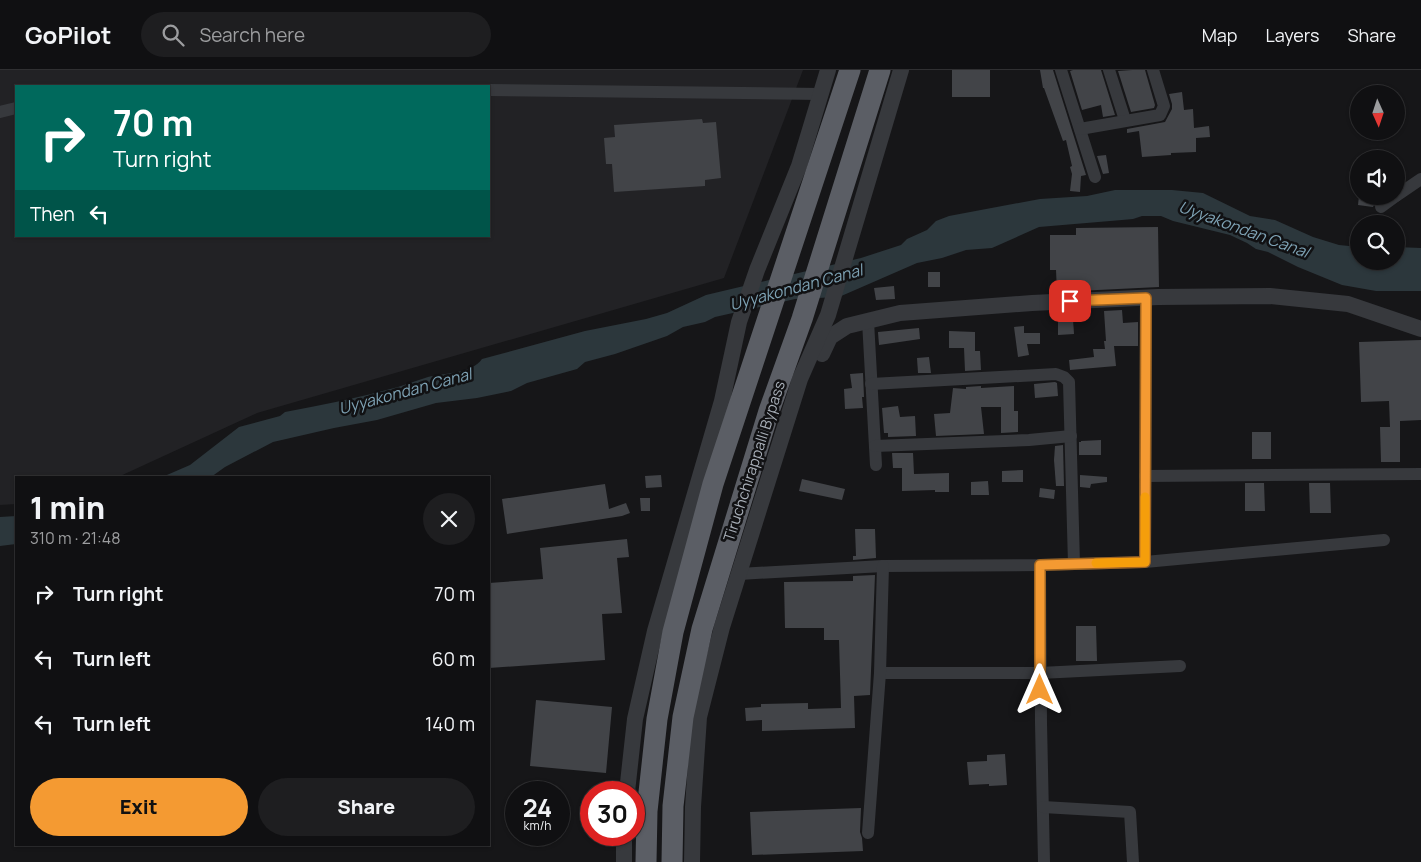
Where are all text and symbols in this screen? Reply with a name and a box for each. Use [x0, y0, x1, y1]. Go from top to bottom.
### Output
search box [141, 12, 491, 57]
text: GoPilot [25, 18, 111, 51]
icon: search [159, 21, 187, 49]
text: Search here [199, 22, 305, 48]
text: Map [1202, 23, 1237, 47]
text: Layers [1265, 23, 1319, 47]
text: Share [1347, 23, 1396, 47]
north arrow [1350, 85, 1405, 140]
map controls [1350, 85, 1405, 270]
text: 70 m [113, 99, 193, 147]
icon: right [30, 105, 95, 170]
text: Turn right [113, 144, 211, 174]
button: sound [1350, 150, 1405, 205]
water label: Uyyakondan Canal [1176, 195, 1314, 264]
icon: left [85, 200, 113, 228]
text: Then [30, 201, 75, 227]
button: search [1350, 215, 1405, 270]
water label: Uyyakondan Canal [727, 258, 867, 315]
pin [1049, 280, 1091, 322]
icon: arrive [1056, 287, 1084, 315]
water label: Uyyakondan Canal [336, 362, 476, 419]
street label: Tiruchchirappalli Bypass [718, 378, 790, 544]
text: 1 min [30, 487, 105, 528]
button: close [423, 493, 475, 545]
text: 310 m · 21:48 [30, 527, 121, 549]
icon: right [30, 580, 58, 608]
text: Turn right [73, 581, 163, 607]
text: 70 m [434, 581, 475, 607]
icon: left [30, 645, 58, 673]
text: Turn left [73, 646, 151, 672]
text: 60 m [432, 646, 475, 672]
position arrow [1013, 663, 1065, 715]
icon: left [30, 710, 58, 738]
text: Turn left [73, 711, 151, 737]
text: 140 m [425, 711, 475, 737]
button: Exit [30, 778, 248, 836]
button: Share [258, 778, 475, 836]
speed limit sign: 30 [580, 781, 645, 846]
text: 24 [523, 790, 552, 825]
text: km/h [524, 817, 551, 834]

